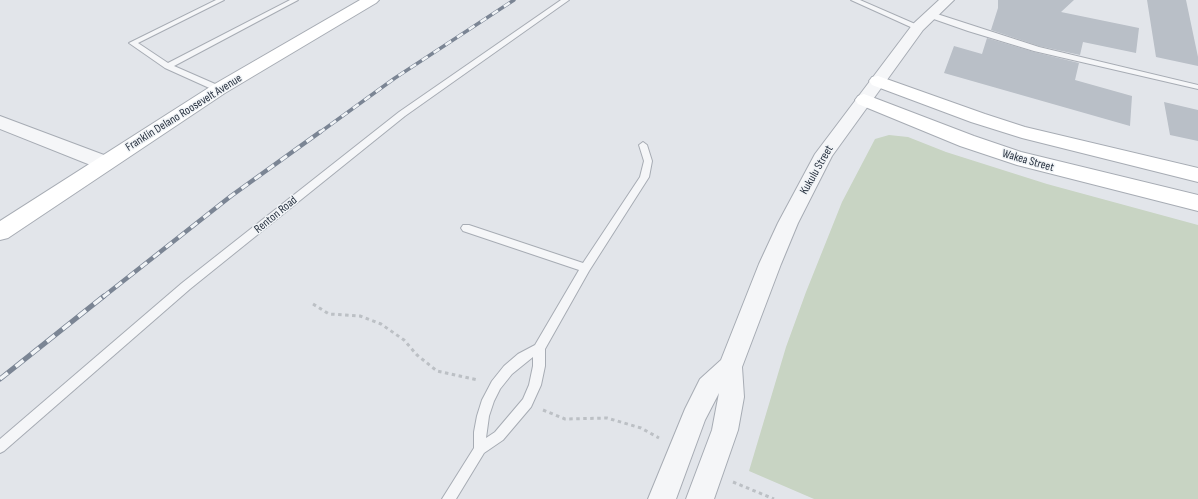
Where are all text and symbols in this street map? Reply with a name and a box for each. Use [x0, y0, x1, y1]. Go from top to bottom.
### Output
street label: Franklin Delano Roosevelt Avenue [123, 71, 245, 155]
street label: Kukulu Street [797, 143, 837, 197]
street label: Wakea Street [1000, 147, 1056, 175]
street label: Renton Road [252, 193, 300, 237]

